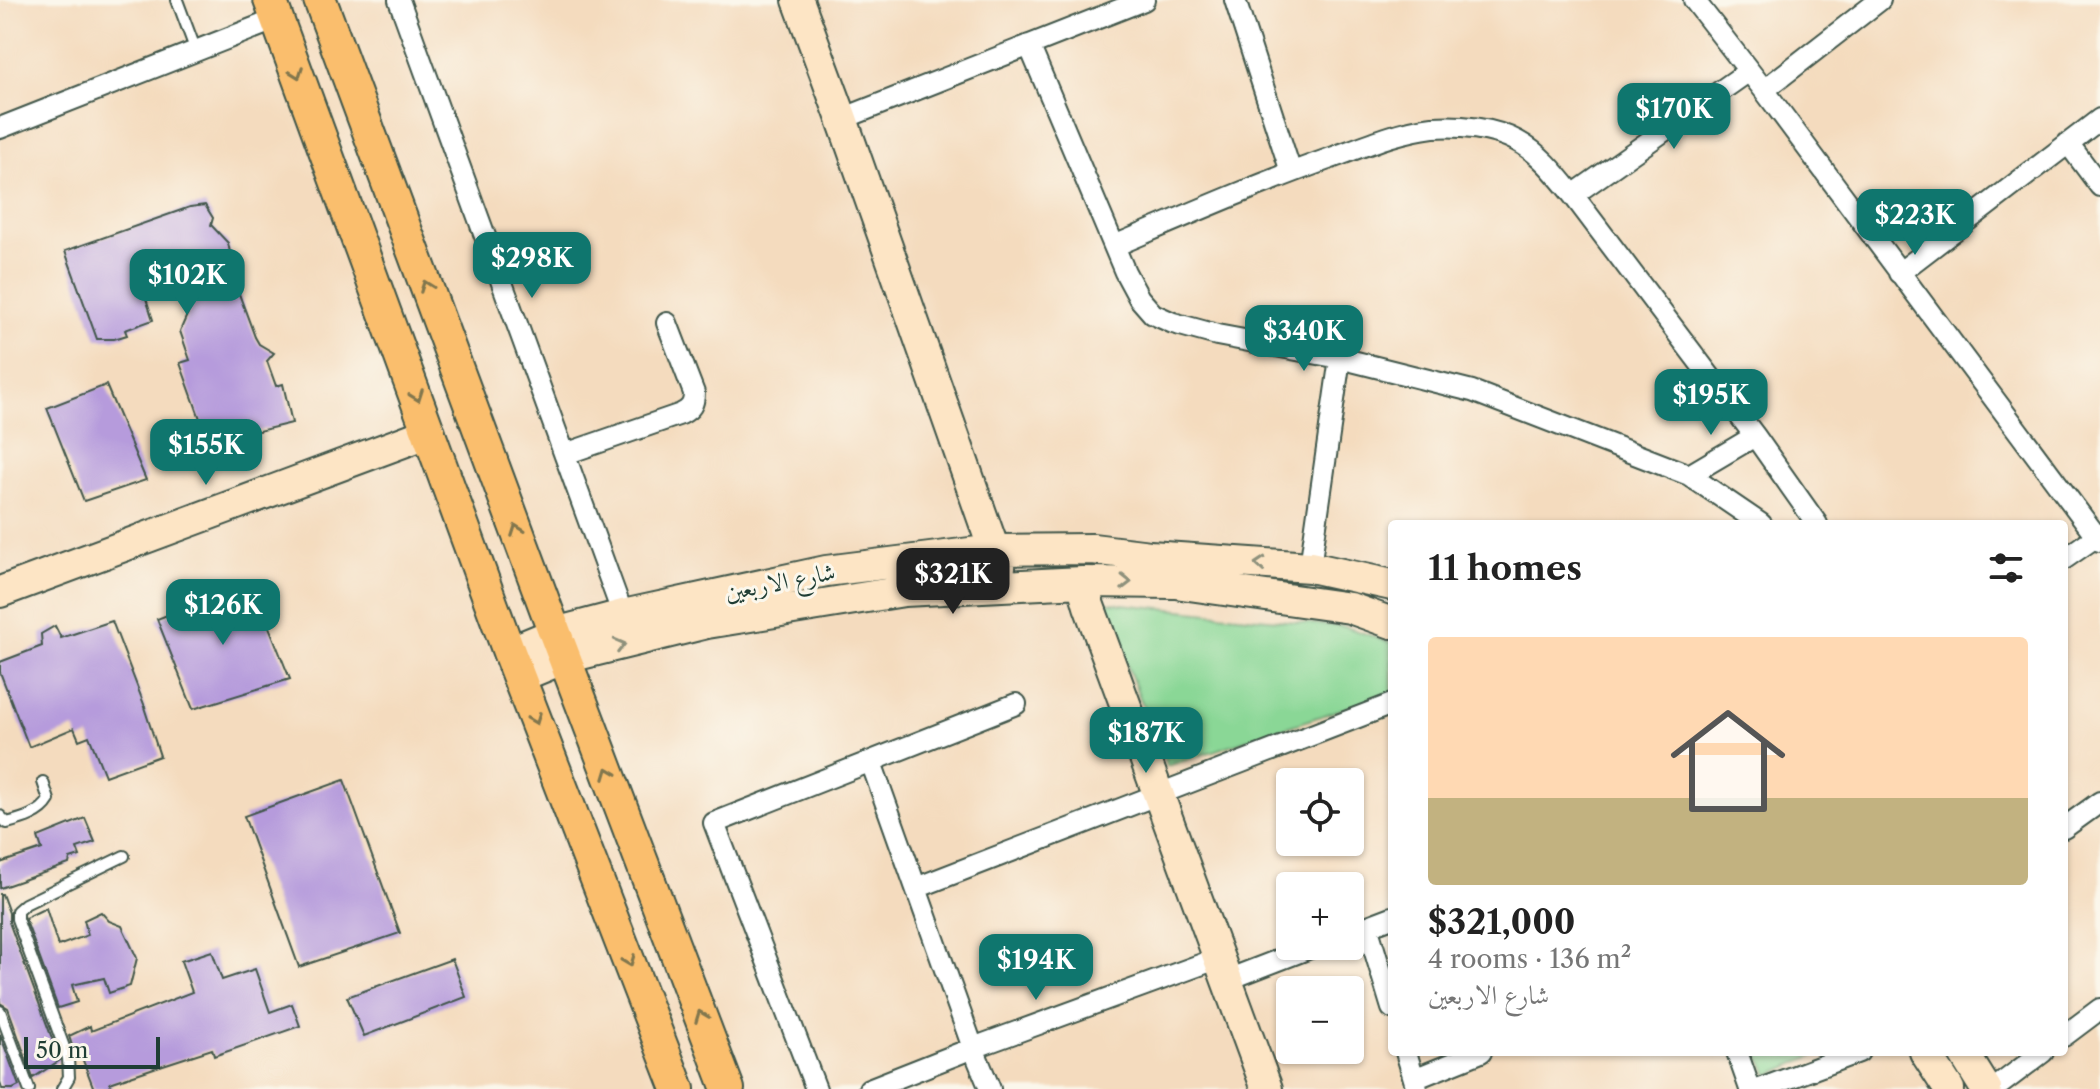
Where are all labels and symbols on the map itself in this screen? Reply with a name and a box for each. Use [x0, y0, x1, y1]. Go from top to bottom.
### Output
one-way arrow [287, 65, 304, 79]
pin: $170K [1618, 83, 1730, 151]
pin: $223K [1859, 189, 1971, 257]
pin: $298K [476, 232, 588, 300]
pin: $102K [131, 249, 243, 317]
one-way arrow [419, 280, 436, 294]
pin: $340K [1248, 305, 1360, 373]
pin: $195K [1655, 369, 1767, 437]
one-way arrow [407, 388, 424, 402]
pin: $155K [150, 419, 262, 487]
one-way arrow [510, 524, 527, 538]
pin: $321K [897, 548, 1009, 616]
one-way arrow [1253, 556, 1266, 573]
street label: شارع الاربعين [722, 557, 839, 612]
one-way arrow [1120, 574, 1133, 591]
pin: $126K [167, 579, 279, 647]
one-way arrow [612, 637, 626, 654]
pin: $187K [1090, 707, 1202, 775]
one-way arrow [525, 711, 542, 725]
one-way arrow [602, 767, 618, 781]
pin: $194K [980, 934, 1092, 1002]
one-way arrow [619, 953, 636, 967]
one-way arrow [694, 1010, 711, 1024]
scale bar [24, 1033, 160, 1069]

